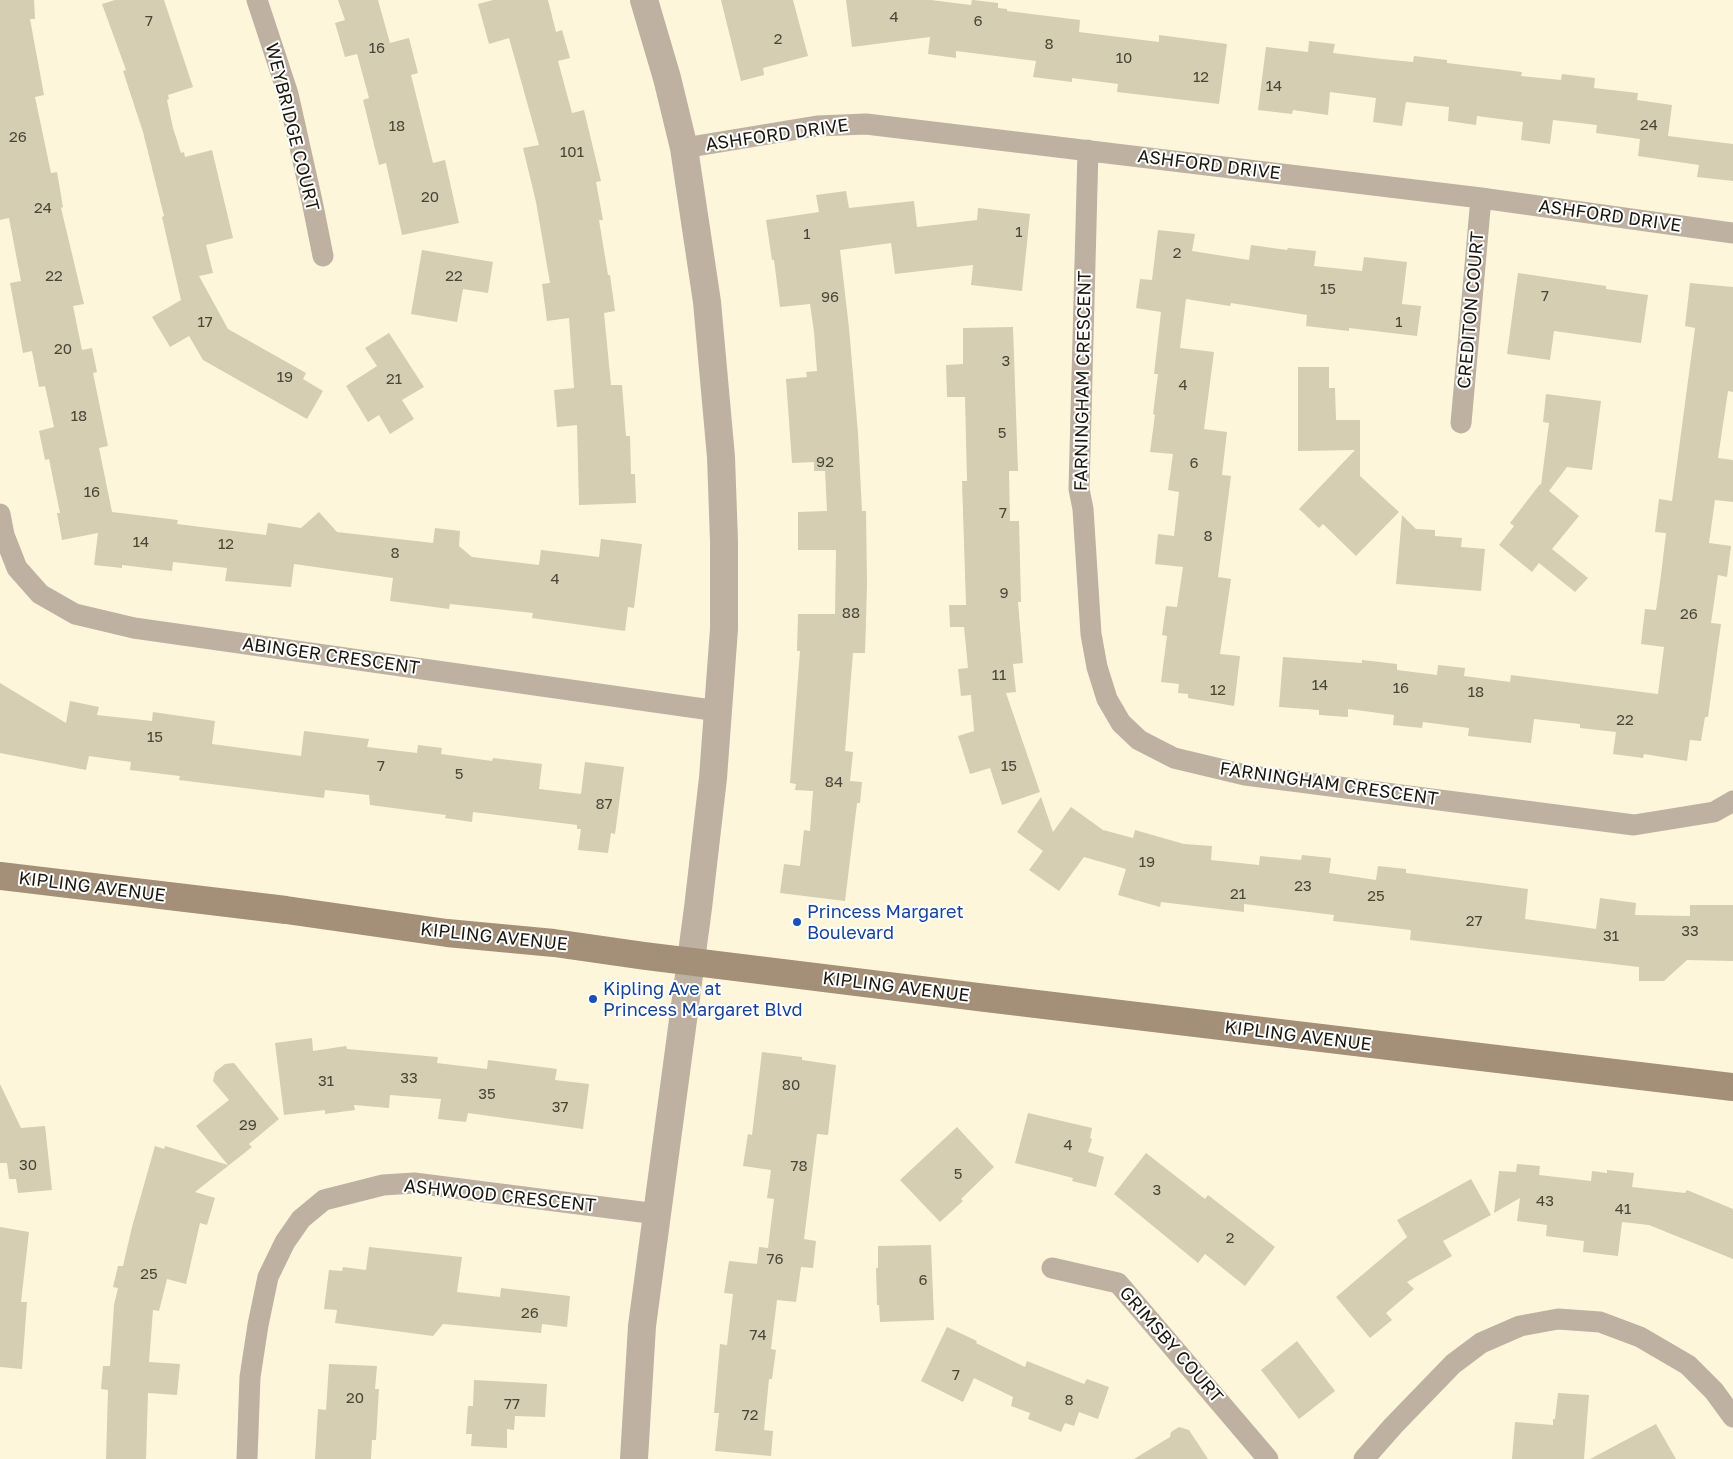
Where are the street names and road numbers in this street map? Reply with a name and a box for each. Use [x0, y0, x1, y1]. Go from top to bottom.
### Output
street label: WEYBRIDGE COURT [261, 41, 323, 213]
street label: ASHFORD DRIVE [704, 114, 850, 156]
street label: ASHFORD DRIVE [1136, 146, 1282, 184]
street label: ASHFORD DRIVE [1537, 195, 1683, 237]
street label: CREDITON COURT [1453, 230, 1489, 390]
street label: FARNINGHAM CRESCENT [1070, 271, 1096, 491]
street label: ABINGER CRESCENT [241, 633, 421, 679]
street label: FARNINGHAM CRESCENT [1218, 758, 1440, 810]
street label: KIPLING AVENUE [17, 867, 167, 907]
street label: KIPLING AVENUE [419, 919, 569, 955]
street label: KIPLING AVENUE [821, 967, 971, 1007]
street label: KIPLING AVENUE [1223, 1016, 1373, 1056]
street label: ASHWOOD CRESCENT [403, 1175, 597, 1217]
street label: GRIMSBY COURT [1115, 1282, 1227, 1408]

